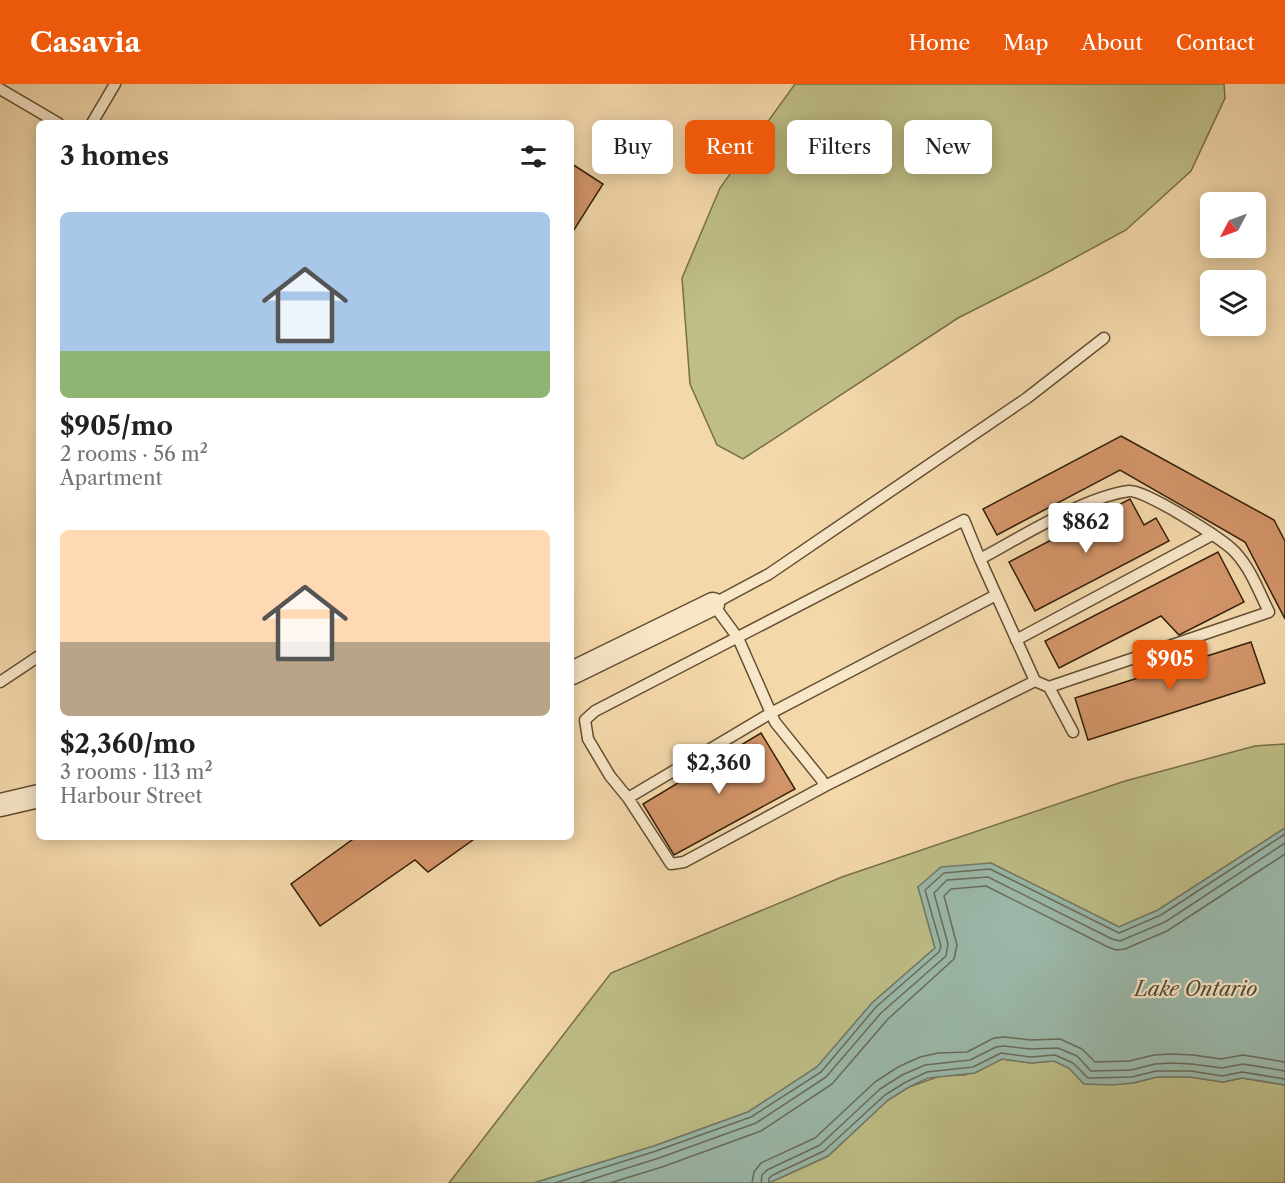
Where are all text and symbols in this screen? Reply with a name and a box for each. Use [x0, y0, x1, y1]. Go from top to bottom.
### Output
text: Casavia [30, 25, 141, 59]
text: Home [909, 30, 970, 55]
text: Map [1003, 30, 1048, 55]
text: About [1081, 30, 1143, 55]
text: Contact [1176, 30, 1255, 55]
chip: Buy [592, 120, 673, 174]
chip: Rent [685, 120, 775, 174]
chip: Filters [787, 120, 892, 174]
chip: New [904, 120, 992, 174]
text: 3 homes [60, 140, 169, 172]
icon: filters [517, 140, 550, 173]
north arrow [1200, 192, 1266, 258]
map controls [1200, 192, 1266, 336]
icon: home [251, 251, 359, 359]
button: layers [1200, 270, 1266, 336]
text: $905/mo [60, 410, 173, 442]
text: 2 rooms · 56 m² [60, 442, 208, 466]
text: Apartment [60, 466, 163, 490]
pin: $862 [1050, 503, 1122, 554]
text: $862 [1062, 510, 1110, 534]
icon: home [251, 569, 359, 677]
pin: $905 [1134, 640, 1206, 691]
text: $905 [1147, 647, 1193, 671]
text: $2,360/mo [60, 728, 196, 760]
pin: $2,360 [670, 744, 768, 795]
text: $2,360 [687, 751, 751, 775]
text: 3 rooms · 113 m² [60, 760, 213, 784]
text: Harbour Street [60, 784, 203, 808]
water label: Lake Ontario [1133, 977, 1257, 1001]

